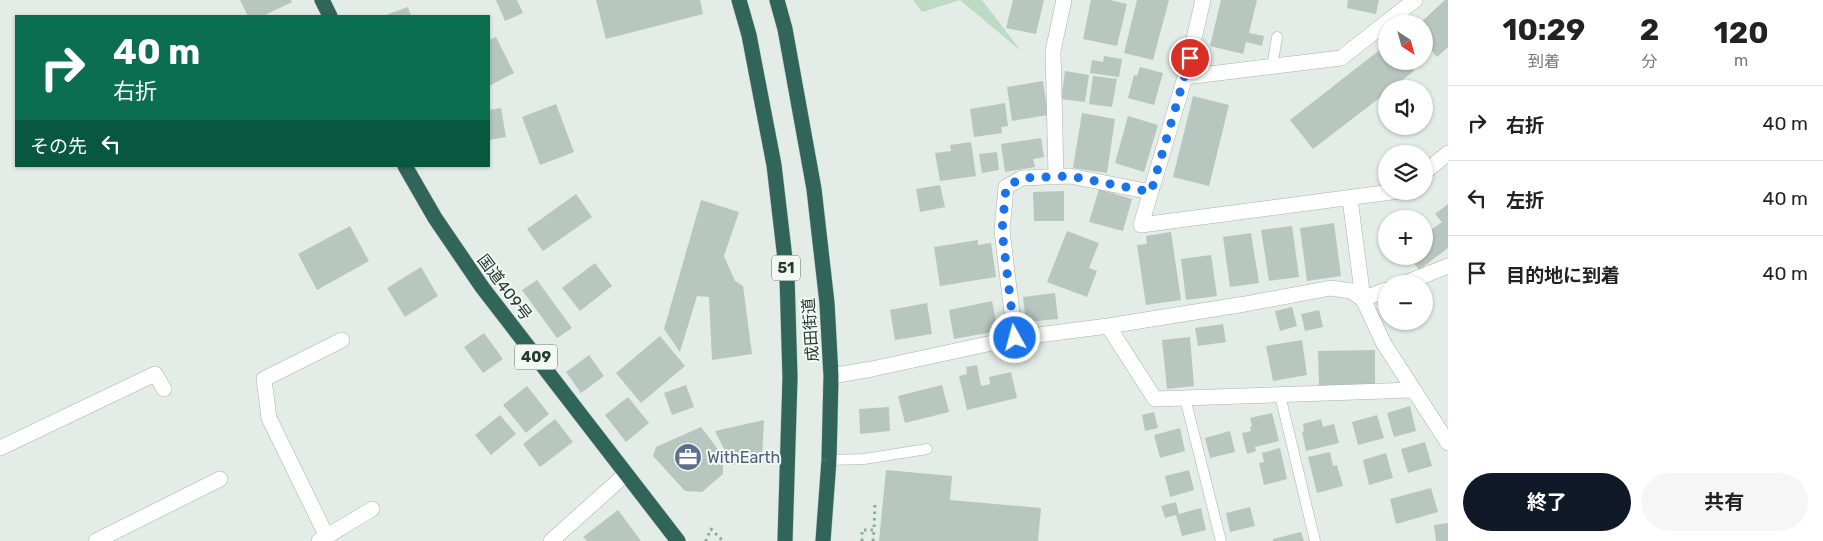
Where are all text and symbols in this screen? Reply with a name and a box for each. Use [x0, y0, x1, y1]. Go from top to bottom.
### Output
text: 10:29 [1502, 12, 1585, 48]
text: 2 [1640, 12, 1659, 48]
north arrow [1378, 15, 1432, 70]
map controls [1378, 15, 1433, 330]
text: 120 [1714, 15, 1769, 51]
text: 40 m [113, 31, 200, 73]
icon: right [30, 35, 95, 100]
pin [1169, 37, 1211, 79]
icon: arrive [1176, 44, 1204, 72]
text: m [1734, 51, 1748, 70]
text: 到着 [1528, 52, 1560, 71]
text: 分 [1641, 52, 1658, 71]
text: 右折 [113, 78, 157, 105]
button: sound [1378, 80, 1433, 135]
icon: right [1463, 109, 1491, 137]
text: 40 m [1763, 112, 1808, 135]
text: 右折 [1506, 114, 1544, 137]
icon: left [97, 130, 125, 158]
text: その先 [30, 135, 87, 158]
button: layers [1378, 145, 1433, 200]
icon: left [1463, 184, 1491, 212]
text: 40 m [1763, 187, 1808, 210]
text: 左折 [1506, 189, 1544, 212]
button: + [1378, 210, 1433, 265]
street label: 国道409号 [474, 251, 536, 324]
road number: 51 [772, 256, 800, 280]
icon: arrive [1463, 259, 1491, 287]
text: 40 m [1763, 262, 1808, 285]
text: 目的地に到着 [1506, 264, 1620, 287]
button: − [1378, 275, 1433, 330]
street label: 成田街道 [799, 297, 822, 363]
position arrow [988, 311, 1040, 363]
road number: 409 [515, 344, 557, 370]
office icon: WithEarth [673, 442, 703, 472]
place label: WithEarth [707, 448, 780, 467]
button: 終了 [1463, 473, 1631, 531]
button: 共有 [1641, 473, 1808, 531]

